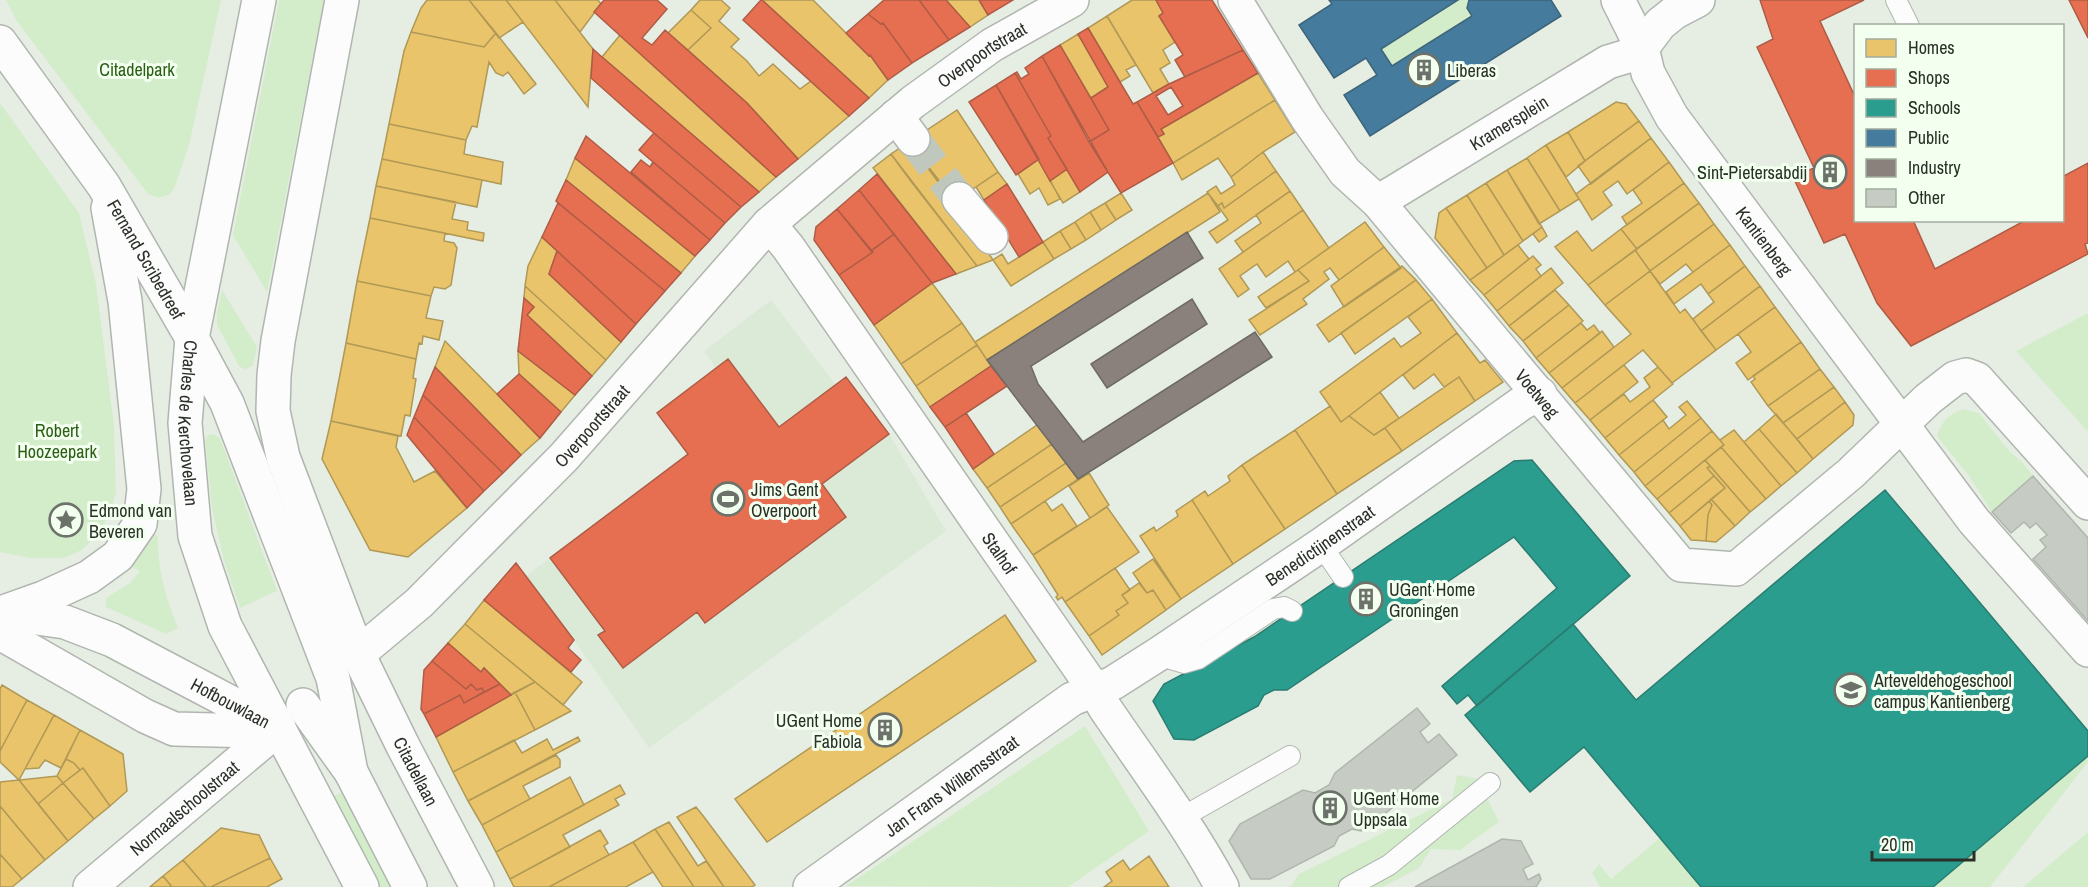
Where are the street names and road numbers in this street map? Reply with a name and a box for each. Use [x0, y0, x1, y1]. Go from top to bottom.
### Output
street label: Overpoortstraat [932, 16, 1031, 93]
street label: Kramersplein [1465, 89, 1553, 156]
street label: Fernand Scribedreef [102, 194, 191, 324]
street label: Kantienberg [1730, 201, 1799, 281]
street label: Charles de Kerchovelaan [172, 339, 205, 507]
street label: Voetweg [1510, 363, 1566, 424]
street label: Overpoortstraat [548, 379, 635, 473]
street label: Benedictijnenstraat [1260, 499, 1379, 591]
street label: Stalhof [976, 527, 1024, 580]
street label: Hofbouwlaan [187, 671, 275, 734]
street label: Jan Frans Willemsstraat [879, 729, 1023, 842]
street label: Citadellaan [388, 733, 445, 810]
street label: Normaalschoolstraat [124, 755, 244, 861]

